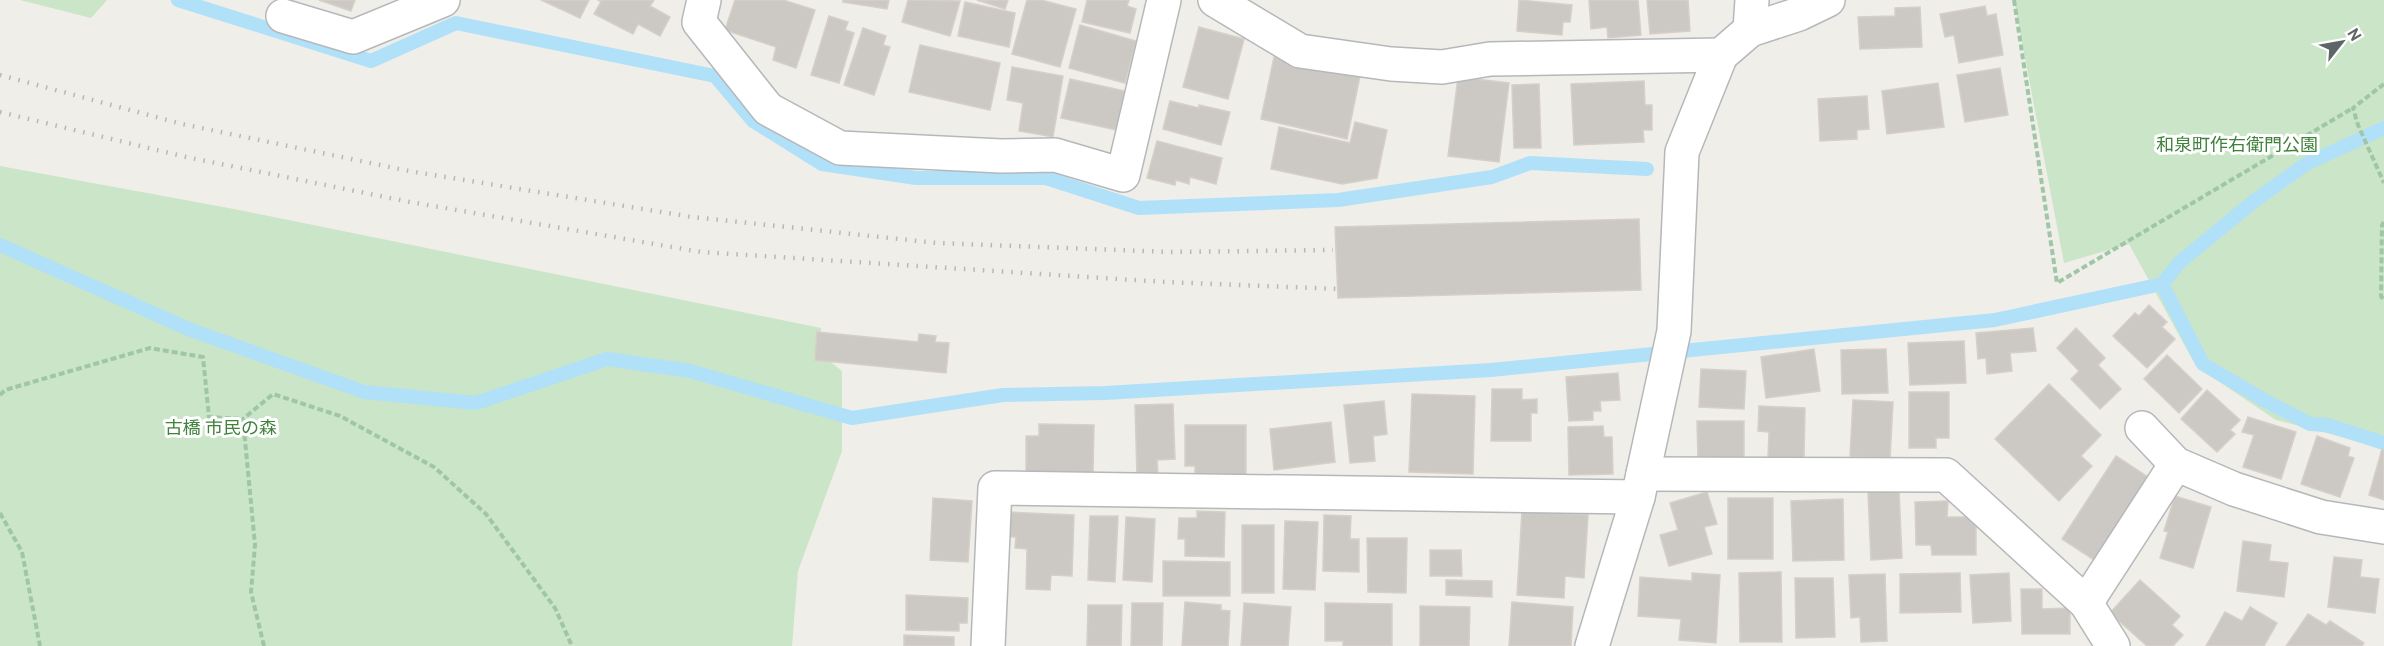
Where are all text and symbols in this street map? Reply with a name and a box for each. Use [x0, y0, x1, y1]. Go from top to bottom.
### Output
north arrow [2312, 12, 2372, 72]
text: N [2342, 25, 2365, 45]
park label: 和泉町作右衛門公園 [2156, 135, 2318, 158]
park label: 古橋 市民の森 [165, 418, 277, 441]

